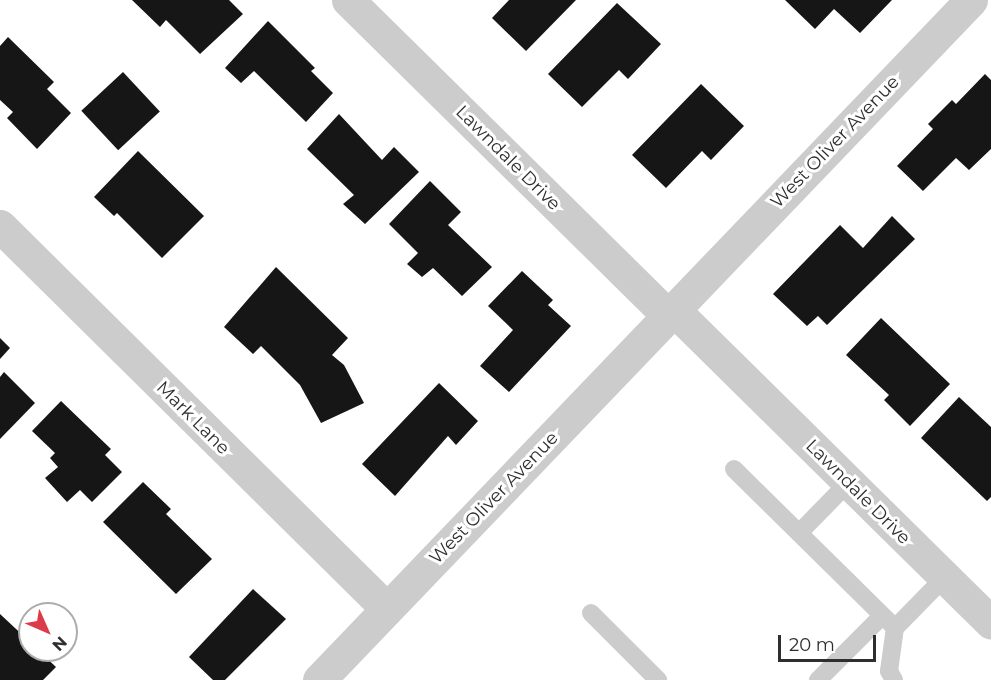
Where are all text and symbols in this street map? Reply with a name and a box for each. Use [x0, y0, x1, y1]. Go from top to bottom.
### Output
street label: West Oliver Avenue [766, 71, 904, 213]
street label: Lawndale Drive [451, 101, 565, 215]
street label: Mark Lane [152, 377, 234, 459]
street label: West Oliver Avenue [425, 427, 563, 569]
street label: Lawndale Drive [801, 435, 915, 549]
north arrow [18, 602, 78, 662]
scale bar [781, 623, 878, 661]
text: N [48, 632, 71, 655]
text: 20 m [789, 634, 835, 656]

